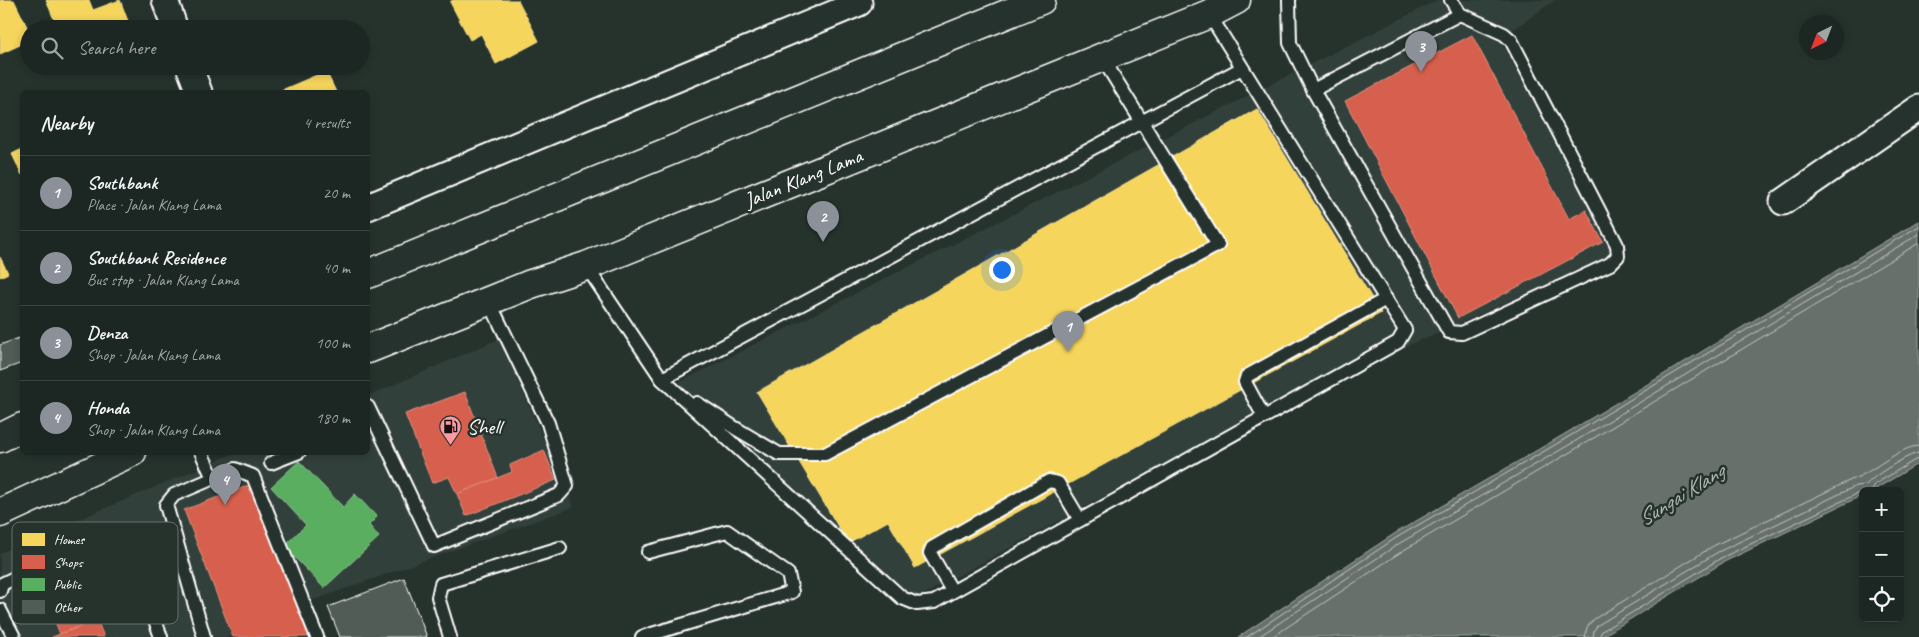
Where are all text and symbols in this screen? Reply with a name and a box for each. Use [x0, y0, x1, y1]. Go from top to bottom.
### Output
north arrow [1799, 15, 1844, 60]
search box [20, 20, 370, 75]
pin: 3 [1405, 31, 1437, 72]
icon: search [38, 34, 66, 62]
text: Search here [78, 36, 155, 60]
text: Nearby [40, 110, 93, 136]
text: 4 results [303, 113, 350, 133]
street label: Jalan Klang Lama [739, 142, 867, 214]
text: Southbank [87, 171, 157, 195]
text: 1 [52, 183, 60, 203]
text: 20 m [323, 183, 350, 203]
text: Place · Jalan Klang Lama [87, 195, 221, 215]
pin: 2 [807, 201, 839, 242]
text: Southbank Residence [87, 246, 225, 270]
your location [989, 257, 1015, 283]
text: 2 [52, 258, 60, 278]
text: 40 m [323, 258, 350, 278]
text: Bus stop · Jalan Klang Lama [87, 270, 239, 290]
pin: 1 [1052, 311, 1084, 352]
text: Denza [87, 321, 127, 345]
text: 3 [52, 333, 60, 353]
text: 100 m [316, 333, 350, 353]
text: Shop · Jalan Klang Lama [87, 345, 220, 365]
text: Honda [87, 396, 129, 420]
text: 4 [52, 408, 60, 428]
text: 180 m [316, 408, 350, 428]
place label: Shell [467, 414, 505, 440]
fuel station icon: Shell [439, 415, 463, 446]
text: Shop · Jalan Klang Lama [87, 420, 220, 440]
water label: Sungai Klang [1633, 456, 1732, 532]
pin: 4 [209, 464, 241, 505]
map controls [1859, 487, 1904, 622]
button: + [1859, 487, 1904, 532]
legend [12, 522, 178, 624]
text: Homes [54, 531, 85, 548]
button: − [1859, 532, 1904, 577]
text: Shops [54, 554, 84, 571]
text: Public [54, 576, 82, 593]
button: locate [1859, 577, 1904, 622]
text: Other [54, 599, 83, 616]

